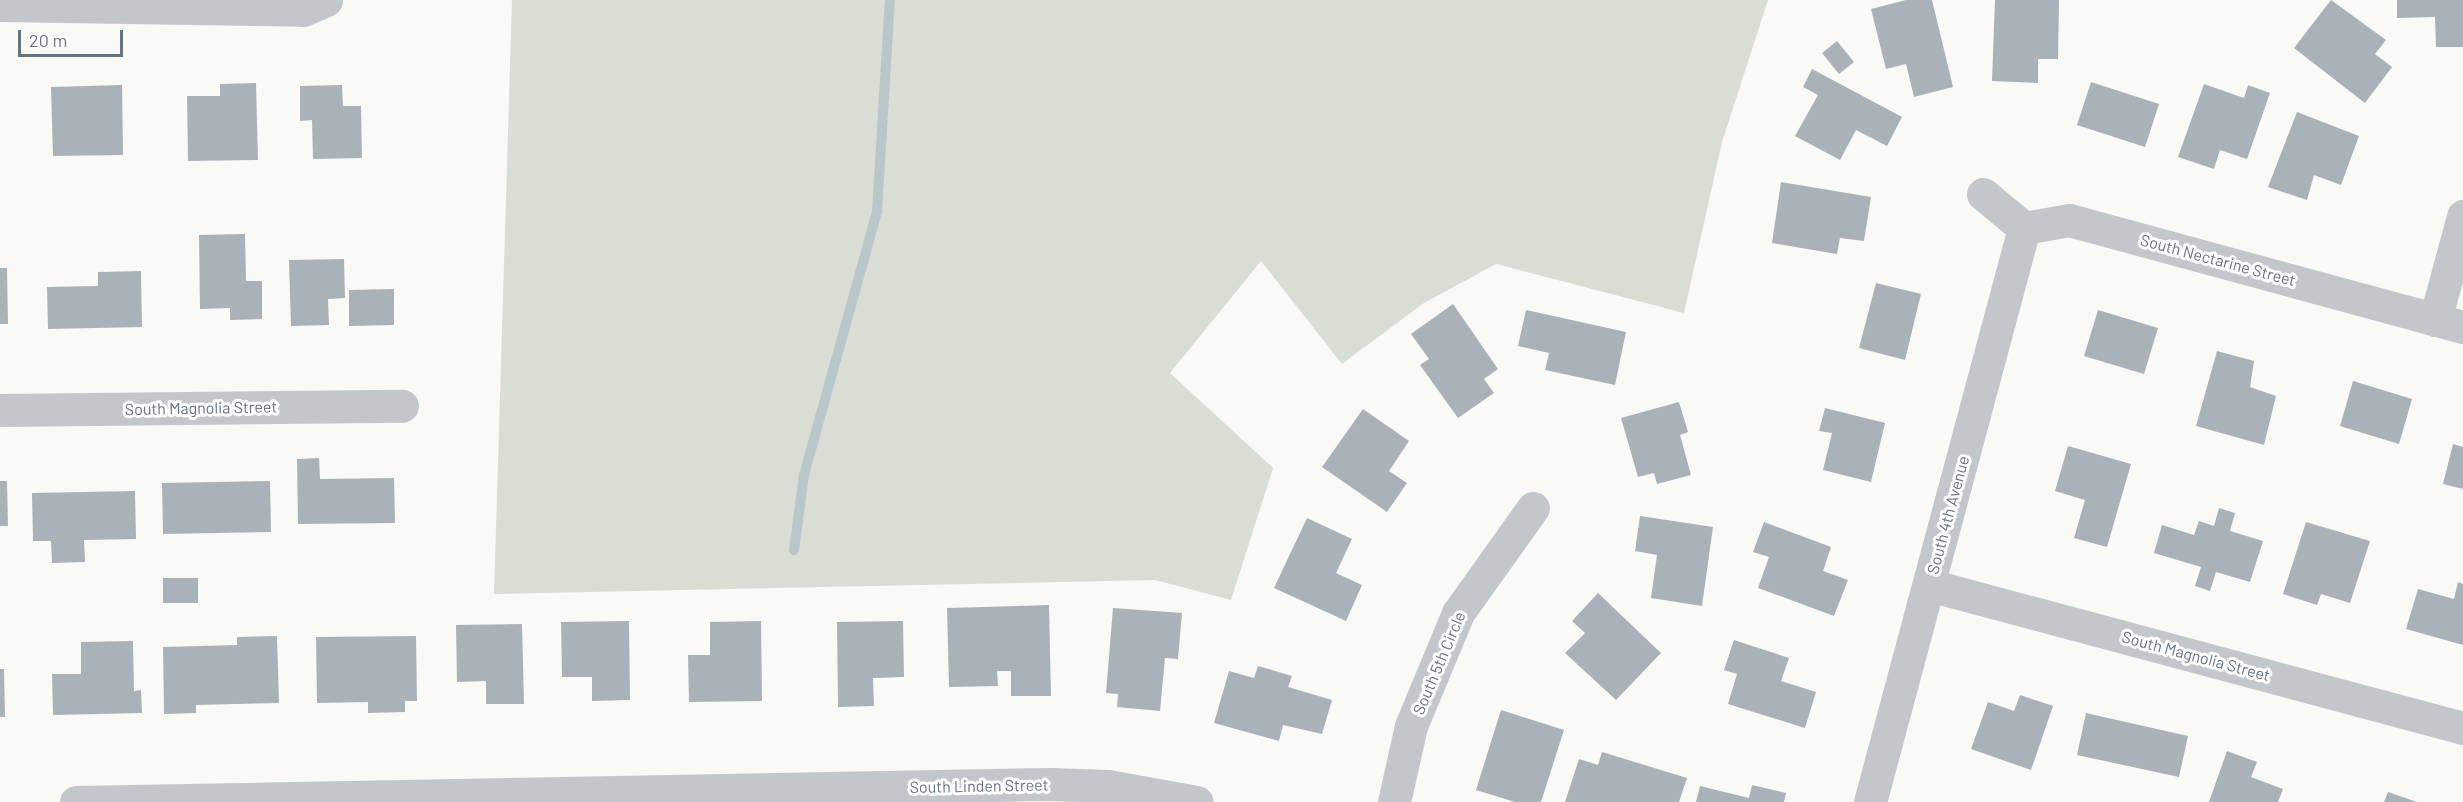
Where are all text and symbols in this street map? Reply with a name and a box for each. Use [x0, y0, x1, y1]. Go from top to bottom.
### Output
scale bar [21, 18, 126, 56]
text: 20 m [29, 29, 67, 51]
street label: South Nectarine Street [2138, 230, 2298, 290]
street label: South Magnolia Street [125, 397, 277, 419]
street label: South 4th Avenue [1923, 454, 1973, 576]
street label: South 5th Circle [1409, 609, 1469, 717]
street label: South Magnolia Street [2120, 627, 2272, 685]
street label: South Linden Street [909, 775, 1049, 797]

